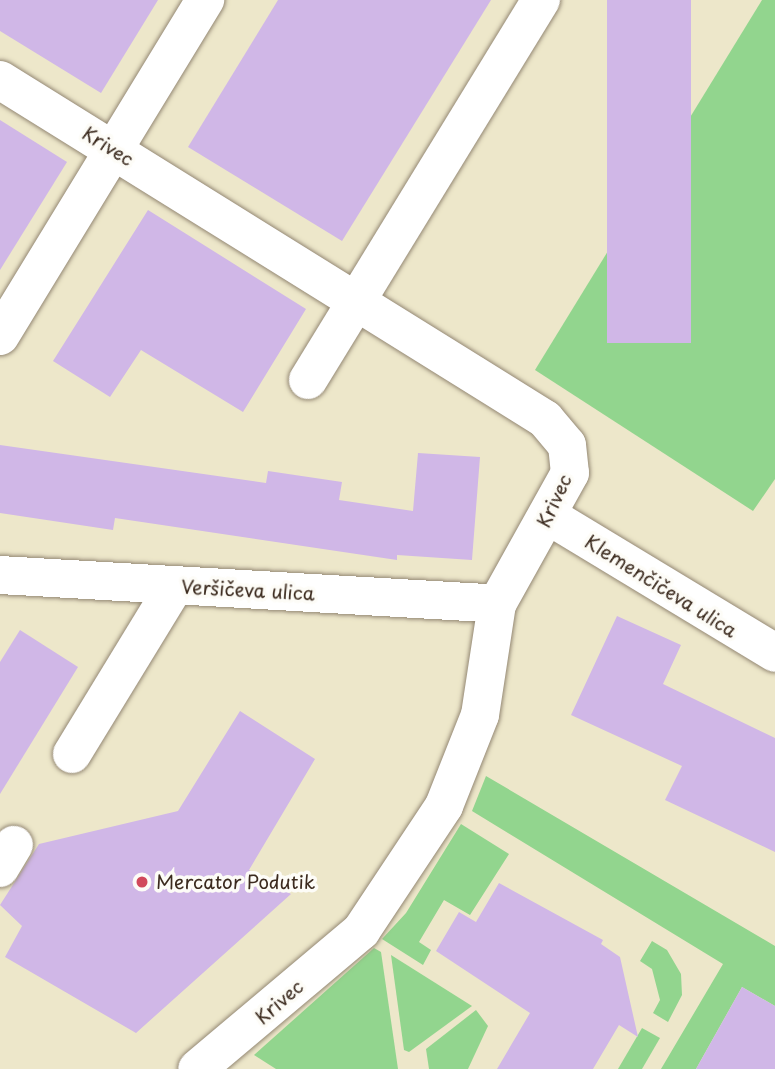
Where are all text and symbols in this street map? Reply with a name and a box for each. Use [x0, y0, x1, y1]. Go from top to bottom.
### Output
street label: Krivec [78, 121, 138, 171]
street label: Krivec [532, 471, 576, 531]
street label: Klemenčičeva ulica [581, 530, 741, 642]
street label: Veršičeva ulica [180, 575, 316, 605]
place label: Mercator Podutik [156, 871, 317, 893]
marker: Mercator Podutik [134, 874, 150, 890]
street label: Krivec [250, 975, 308, 1029]

